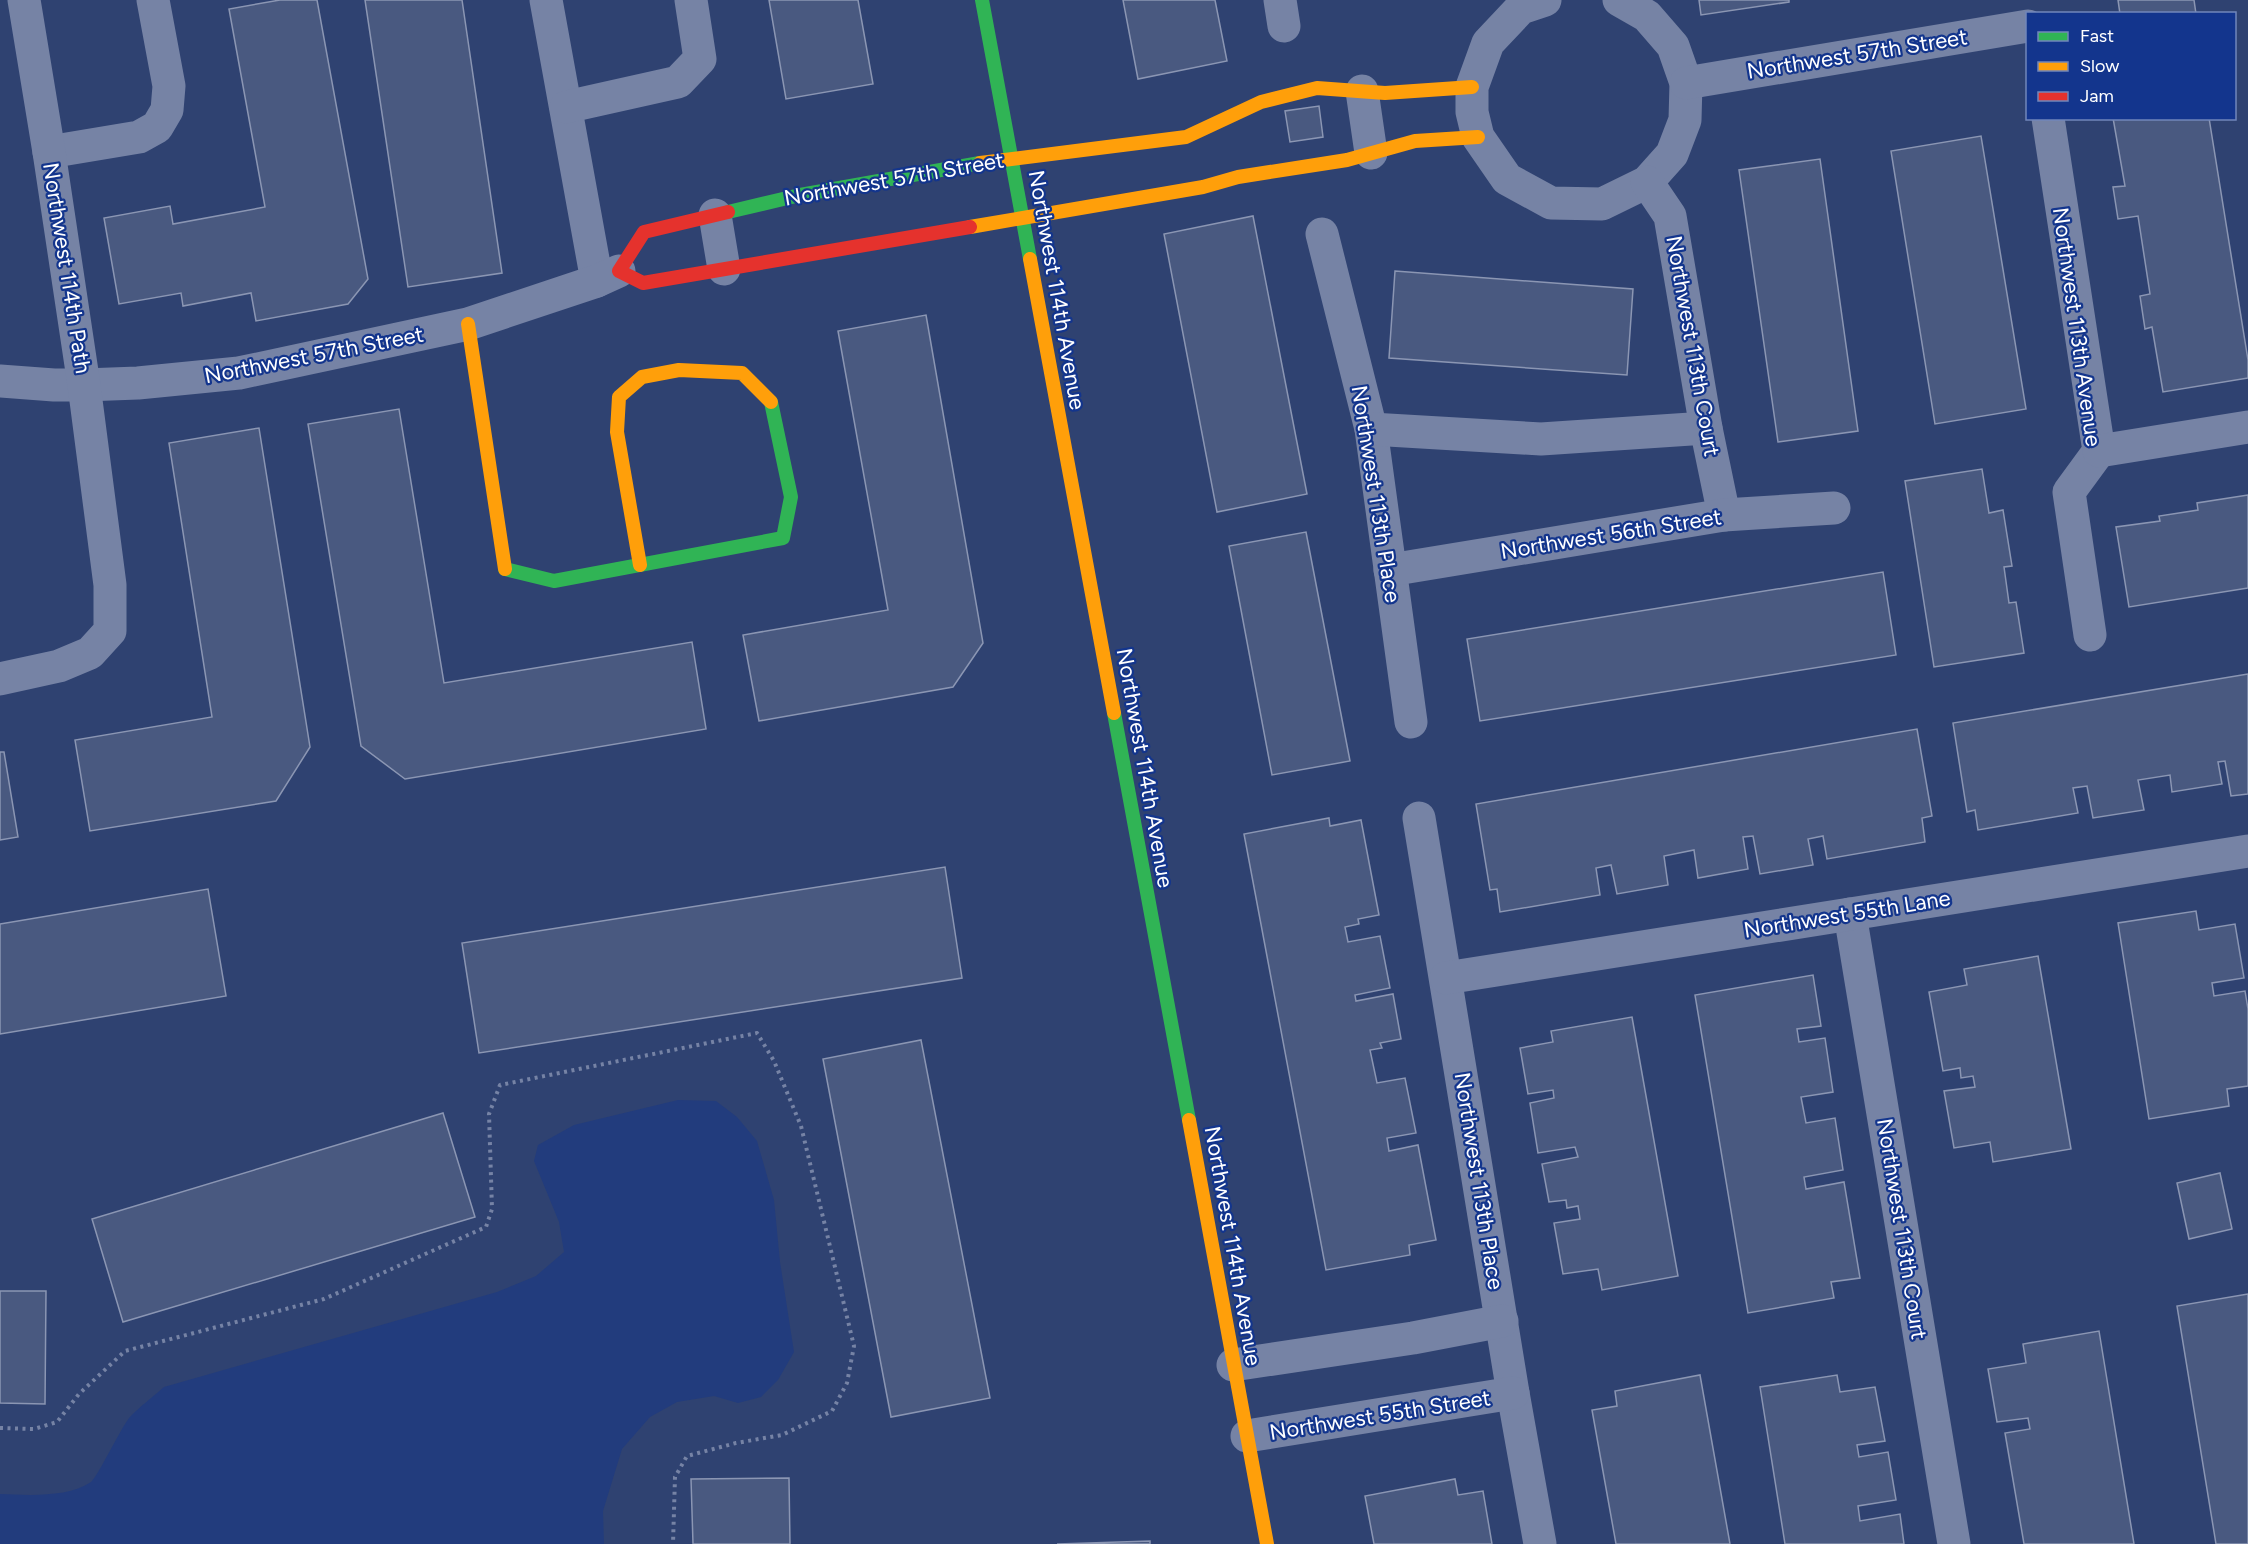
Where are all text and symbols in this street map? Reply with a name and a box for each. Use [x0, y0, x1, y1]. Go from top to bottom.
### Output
legend [2026, 12, 2236, 120]
street label: Northwest 57th Street [1745, 23, 1969, 85]
text: Fast [2080, 25, 2114, 47]
text: Slow [2080, 55, 2119, 77]
text: Jam [2080, 85, 2114, 107]
street label: Northwest 57th Street [782, 146, 1006, 212]
street label: Northwest 114th Path [37, 161, 97, 375]
street label: Northwest 114th Avenue [1023, 168, 1091, 412]
street label: Northwest 113th Avenue [2047, 206, 2107, 448]
street label: Northwest 113th Court [1660, 234, 1726, 458]
street label: Northwest 57th Street [202, 320, 426, 390]
street label: Northwest 113th Place [1345, 383, 1407, 605]
street label: Northwest 56th Street [1499, 503, 1723, 565]
street label: Northwest 114th Avenue [1111, 646, 1179, 890]
street label: Northwest 55th Lane [1742, 884, 1952, 944]
street label: Northwest 113th Place [1448, 1070, 1510, 1292]
street label: Northwest 113th Court [1871, 1117, 1933, 1341]
street label: Northwest 114th Avenue [1199, 1124, 1267, 1368]
street label: Northwest 55th Street [1267, 1384, 1493, 1446]

